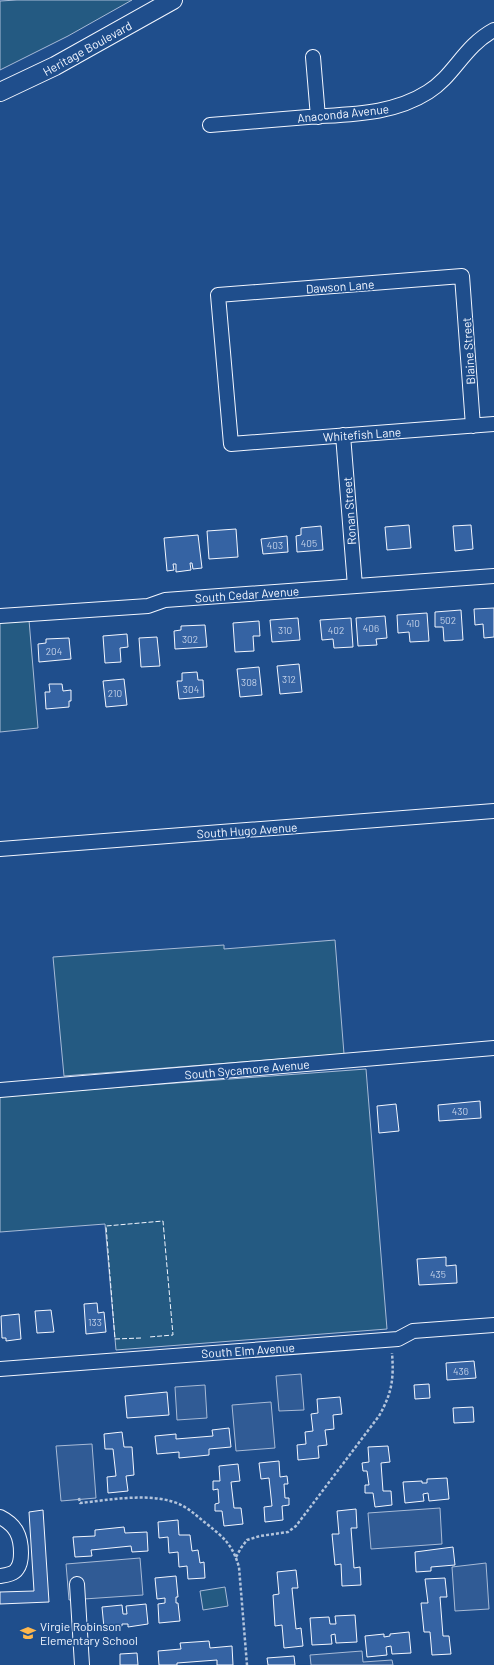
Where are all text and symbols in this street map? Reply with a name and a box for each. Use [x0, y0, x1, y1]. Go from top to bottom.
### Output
street label: Heritage Boulevard [40, 18, 134, 78]
street label: Anaconda Avenue [296, 101, 390, 125]
street label: Dawson Lane [305, 277, 375, 295]
street label: Blaine Street [459, 317, 477, 385]
street label: Whitefish Lane [322, 424, 402, 444]
street label: Ronan Street [340, 477, 358, 545]
house number: 405 [301, 537, 317, 549]
house number: 403 [267, 539, 283, 551]
street label: South Cedar Avenue [194, 583, 300, 605]
house number: 502 [440, 614, 456, 626]
house number: 410 [406, 617, 420, 629]
house number: 406 [363, 622, 379, 634]
house number: 310 [278, 624, 292, 636]
house number: 402 [328, 624, 344, 636]
house number: 302 [182, 633, 198, 645]
house number: 204 [46, 645, 62, 657]
house number: 312 [282, 673, 296, 685]
house number: 308 [241, 676, 257, 688]
house number: 304 [183, 683, 199, 695]
house number: 210 [108, 687, 122, 699]
street label: South Hugo Avenue [196, 819, 298, 841]
street label: South Sycamore Avenue [184, 1057, 310, 1081]
house number: 430 [452, 1105, 468, 1117]
house number: 435 [430, 1268, 446, 1280]
house number: 133 [88, 1316, 102, 1328]
street label: South Elm Avenue [201, 1340, 295, 1360]
house number: 436 [453, 1365, 469, 1377]
place label: Virgie Robinson Elementary School [40, 1619, 138, 1647]
school or university icon: Virgie Robinson Elementary School [19, 1624, 37, 1642]

